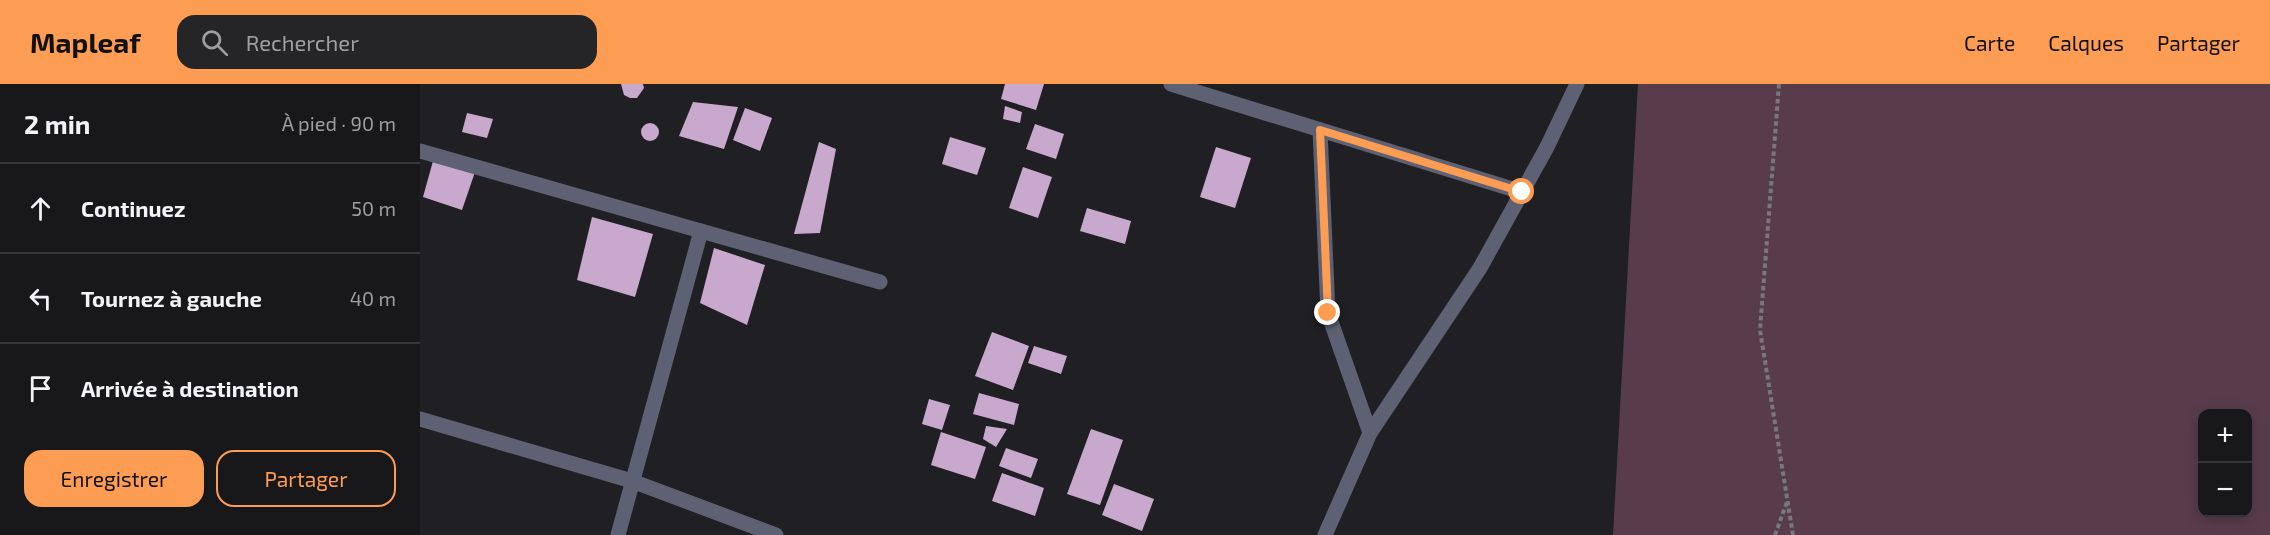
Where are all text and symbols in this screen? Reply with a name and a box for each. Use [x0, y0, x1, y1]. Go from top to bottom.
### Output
search box [177, 15, 597, 69]
text: Mapleaf [30, 25, 141, 59]
icon: search [198, 26, 231, 59]
text: Rechercher [246, 29, 359, 55]
text: Carte [1964, 30, 2015, 55]
text: Calques [2048, 30, 2124, 55]
text: Partager [2157, 30, 2240, 55]
text: 2 min [24, 108, 90, 139]
text: À pied · 90 m [282, 111, 396, 135]
route start [1508, 178, 1534, 204]
icon: ahead [24, 192, 57, 225]
text: Continuez [81, 195, 185, 221]
text: 50 m [351, 196, 396, 220]
icon: left [24, 282, 57, 315]
text: Tournez à gauche [81, 285, 262, 311]
text: 40 m [350, 286, 396, 310]
route end [1314, 299, 1340, 325]
icon: arrive [24, 372, 57, 405]
text: Arrivée à destination [81, 375, 299, 401]
map controls [2198, 409, 2252, 517]
button: + [2198, 409, 2252, 463]
button: Enregistrer [24, 450, 204, 507]
button: Partager [216, 450, 396, 507]
button: − [2198, 463, 2252, 517]

